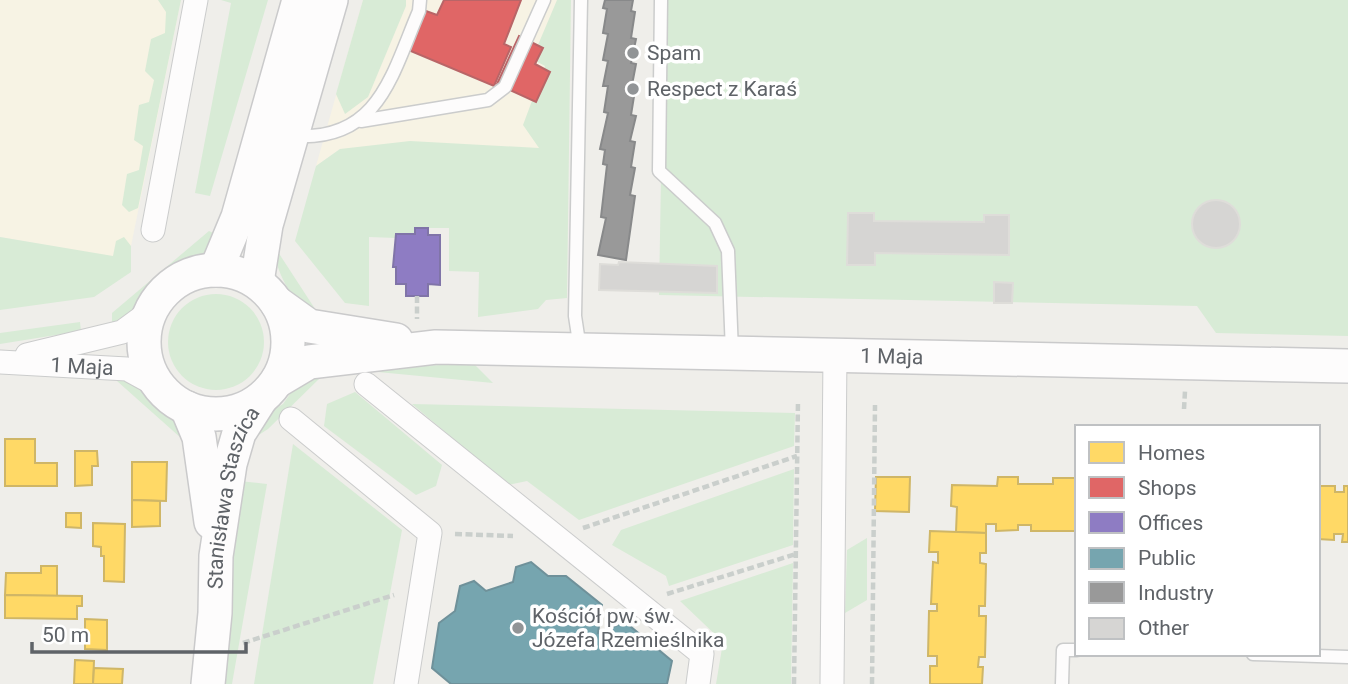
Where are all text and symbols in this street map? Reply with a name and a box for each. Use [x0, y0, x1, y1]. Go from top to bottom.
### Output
place label: Spam [647, 41, 701, 65]
marker: Spam [625, 45, 641, 61]
place label: Respect z Karaś [647, 77, 797, 101]
marker: Respect z Karaś [625, 81, 641, 97]
street label: 1 Maja [860, 344, 924, 369]
street label: 1 Maja [50, 353, 114, 380]
street label: Stanisława Staszica [203, 402, 265, 589]
legend [1075, 425, 1320, 656]
text: Homes [1138, 441, 1205, 465]
text: Shops [1138, 476, 1197, 500]
text: Offices [1138, 511, 1203, 535]
text: Public [1138, 546, 1196, 570]
text: Industry [1138, 581, 1214, 605]
place label: Kościół pw. św. Józefa Rzemieślnika [532, 604, 724, 652]
scale bar [32, 610, 245, 654]
text: Other [1138, 616, 1189, 640]
marker: Kościół pw. św. Józefa Rzemieślnika [510, 620, 526, 636]
text: 50 m [42, 623, 89, 647]

